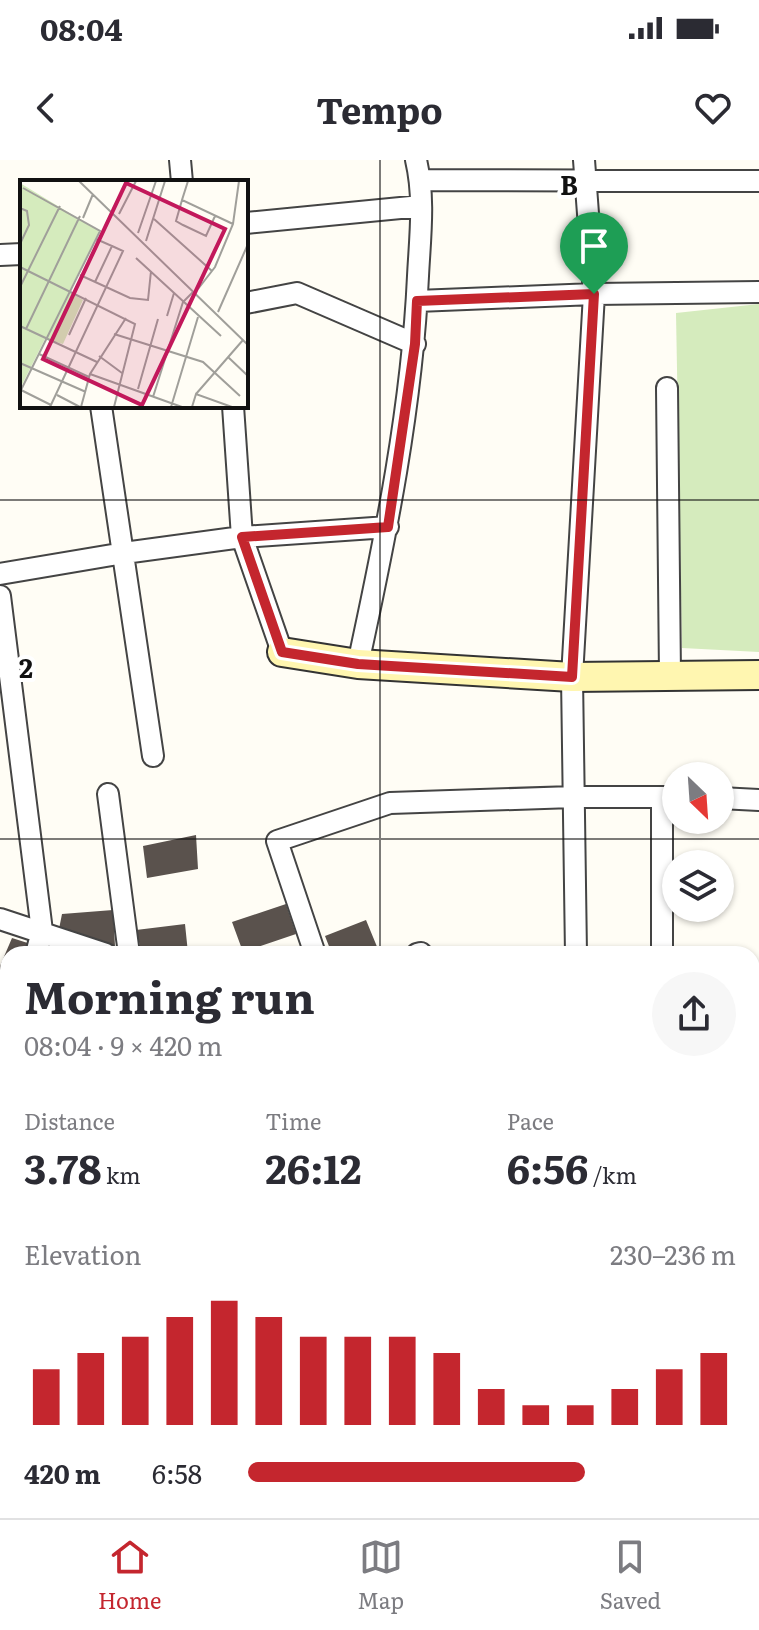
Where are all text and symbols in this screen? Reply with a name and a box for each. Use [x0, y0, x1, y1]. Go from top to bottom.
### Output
text: 08:04 [40, 6, 123, 50]
text: Tempo [316, 82, 443, 135]
icon: back [24, 86, 68, 130]
icon: heart [691, 86, 735, 130]
text: B [560, 164, 578, 203]
inset map [20, 180, 248, 408]
pin [560, 212, 628, 294]
icon: arrive [572, 224, 616, 268]
text: 2 [19, 647, 33, 686]
north arrow [662, 762, 734, 834]
map controls [662, 762, 734, 922]
button: layers [662, 850, 734, 922]
text: Morning run [24, 962, 315, 1028]
button: share [652, 972, 736, 1056]
text: 08:04 · 9 × 420 m [24, 1025, 223, 1064]
text: Distance [24, 1104, 115, 1137]
text: Time [265, 1104, 321, 1137]
text: Pace [507, 1104, 554, 1137]
text: 3.78 [24, 1137, 102, 1196]
text: 26:12 [265, 1137, 361, 1196]
text: 6:56 [507, 1137, 588, 1196]
text: km [102, 1158, 141, 1191]
text: /km [588, 1158, 637, 1191]
text: Elevation [24, 1234, 142, 1273]
text: 230–236 m [610, 1234, 736, 1273]
text: 420 m [24, 1453, 101, 1492]
text: 6:58 [152, 1453, 202, 1492]
tab: Home [98, 1535, 161, 1616]
tab: Map [357, 1535, 404, 1616]
tab: Saved [600, 1535, 661, 1616]

